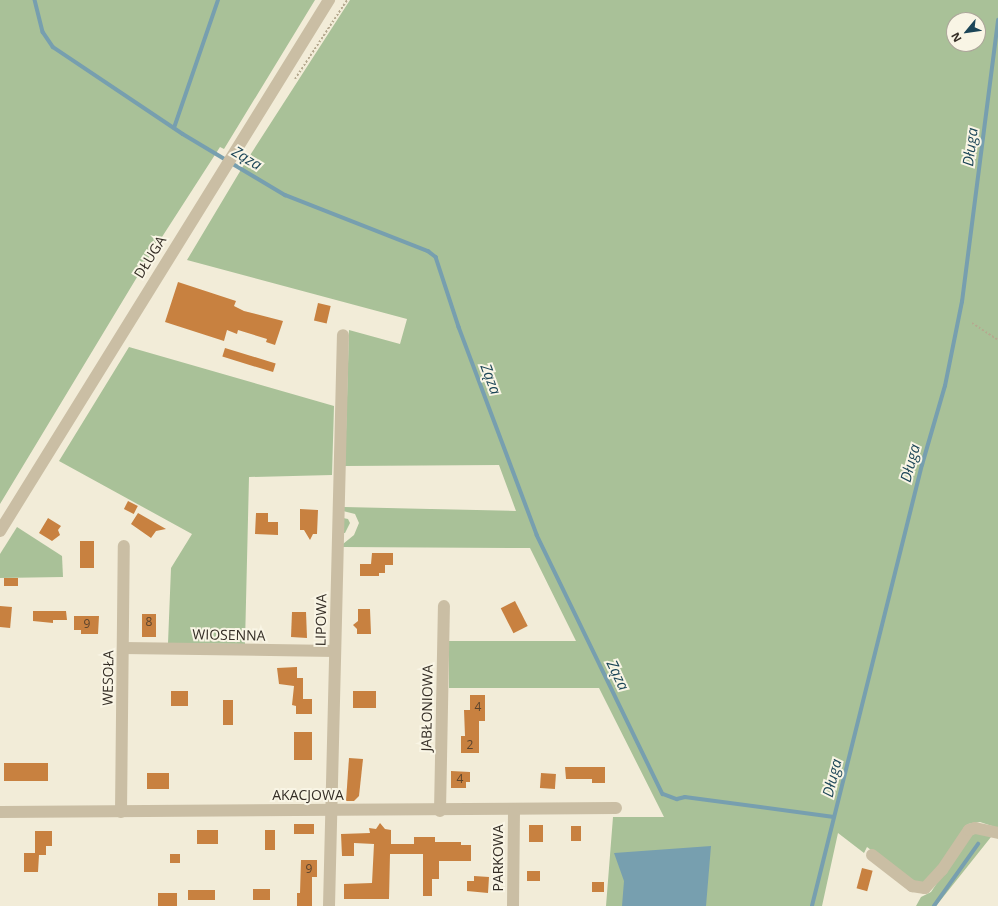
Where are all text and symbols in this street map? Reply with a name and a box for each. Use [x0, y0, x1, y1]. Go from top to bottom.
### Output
north arrow [946, 12, 986, 52]
text: N [947, 30, 965, 45]
water label: Długa [959, 127, 981, 167]
water label: Ząza [229, 142, 265, 174]
street label: DŁUGA [131, 233, 169, 281]
water label: Ząza [477, 361, 505, 397]
water label: Długa [896, 442, 924, 484]
street label: LIPOWA [312, 594, 330, 646]
house number: 8 [146, 615, 152, 629]
house number: 9 [84, 617, 90, 631]
street label: WIOSENNA [192, 626, 266, 644]
street label: WESOŁA [99, 650, 117, 706]
water label: Ząza [603, 657, 633, 693]
street label: JABŁONIOWA [418, 664, 436, 752]
house number: 4 [475, 700, 481, 714]
house number: 2 [467, 738, 473, 752]
water label: Długa [819, 757, 845, 799]
house number: 4 [457, 772, 463, 786]
street label: AKACJOWA [272, 787, 344, 803]
street label: PARKOWA [490, 824, 506, 892]
house number: 9 [306, 862, 312, 876]

